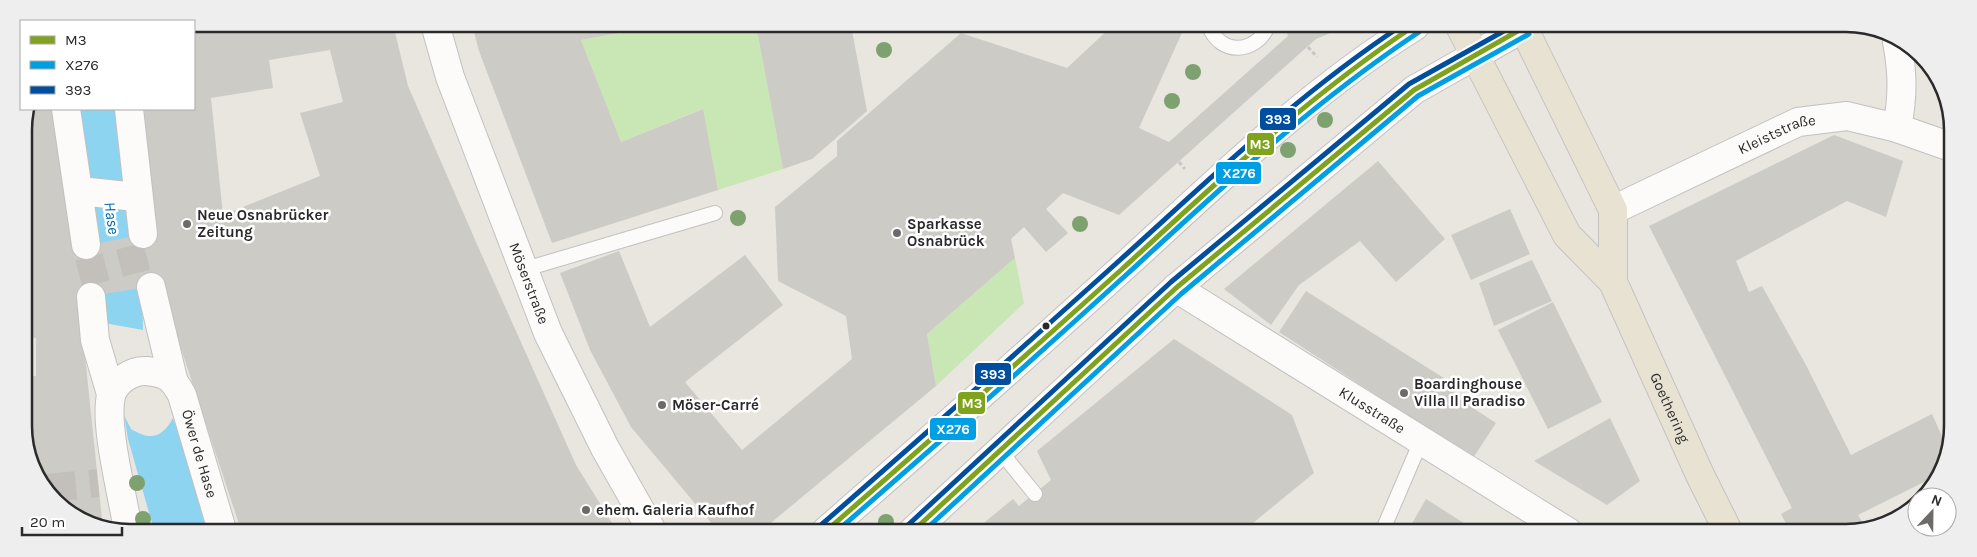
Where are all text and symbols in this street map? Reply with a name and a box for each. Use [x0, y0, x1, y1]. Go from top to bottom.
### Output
legend [20, 20, 195, 110]
text: M3 [65, 31, 87, 49]
text: X276 [65, 56, 99, 74]
text: 393 [65, 81, 91, 99]
line badge: 393 [1259, 107, 1297, 131]
text: 393 [1265, 111, 1291, 128]
street label: Kleiststraße [1735, 111, 1817, 158]
line badge: M3 [1246, 132, 1275, 156]
text: M3 [1250, 136, 1270, 153]
line badge: X276 [1215, 161, 1262, 185]
text: X276 [1222, 165, 1256, 182]
water label: Hase [100, 201, 124, 236]
place label: Neue Osnabrücker Zeitung [197, 206, 328, 241]
place label: Sparkasse Osnabrück [907, 215, 985, 250]
marker: Neue Osnabrücker Zeitung [181, 218, 193, 230]
marker: Sparkasse Osnabrück [891, 227, 903, 239]
street label: Möserstraße [505, 240, 553, 327]
unlabelled marker [1041, 321, 1051, 331]
line badge: 393 [974, 362, 1012, 386]
text: 393 [980, 366, 1006, 383]
street label: Goethering [1646, 370, 1694, 446]
place label: Boardinghouse Villa Il Paradiso [1414, 375, 1525, 410]
street label: Klusstraße [1336, 383, 1408, 437]
marker: Boardinghouse Villa Il Paradiso [1398, 387, 1410, 399]
line badge: M3 [957, 391, 986, 415]
text: M3 [962, 395, 982, 412]
place label: Möser-Carré [672, 396, 759, 414]
marker: Möser-Carré [656, 399, 668, 411]
street label: Öwer de Hase [178, 407, 221, 500]
line badge: X276 [929, 417, 977, 441]
text: X276 [936, 421, 970, 438]
north arrow [1907, 487, 1957, 537]
text: N [1929, 491, 1945, 510]
place label: ehem. Galeria Kaufhof [596, 501, 755, 519]
scale bar [22, 504, 122, 536]
marker: ehem. Galeria Kaufhof [580, 504, 592, 516]
text: 20 m [30, 513, 65, 531]

